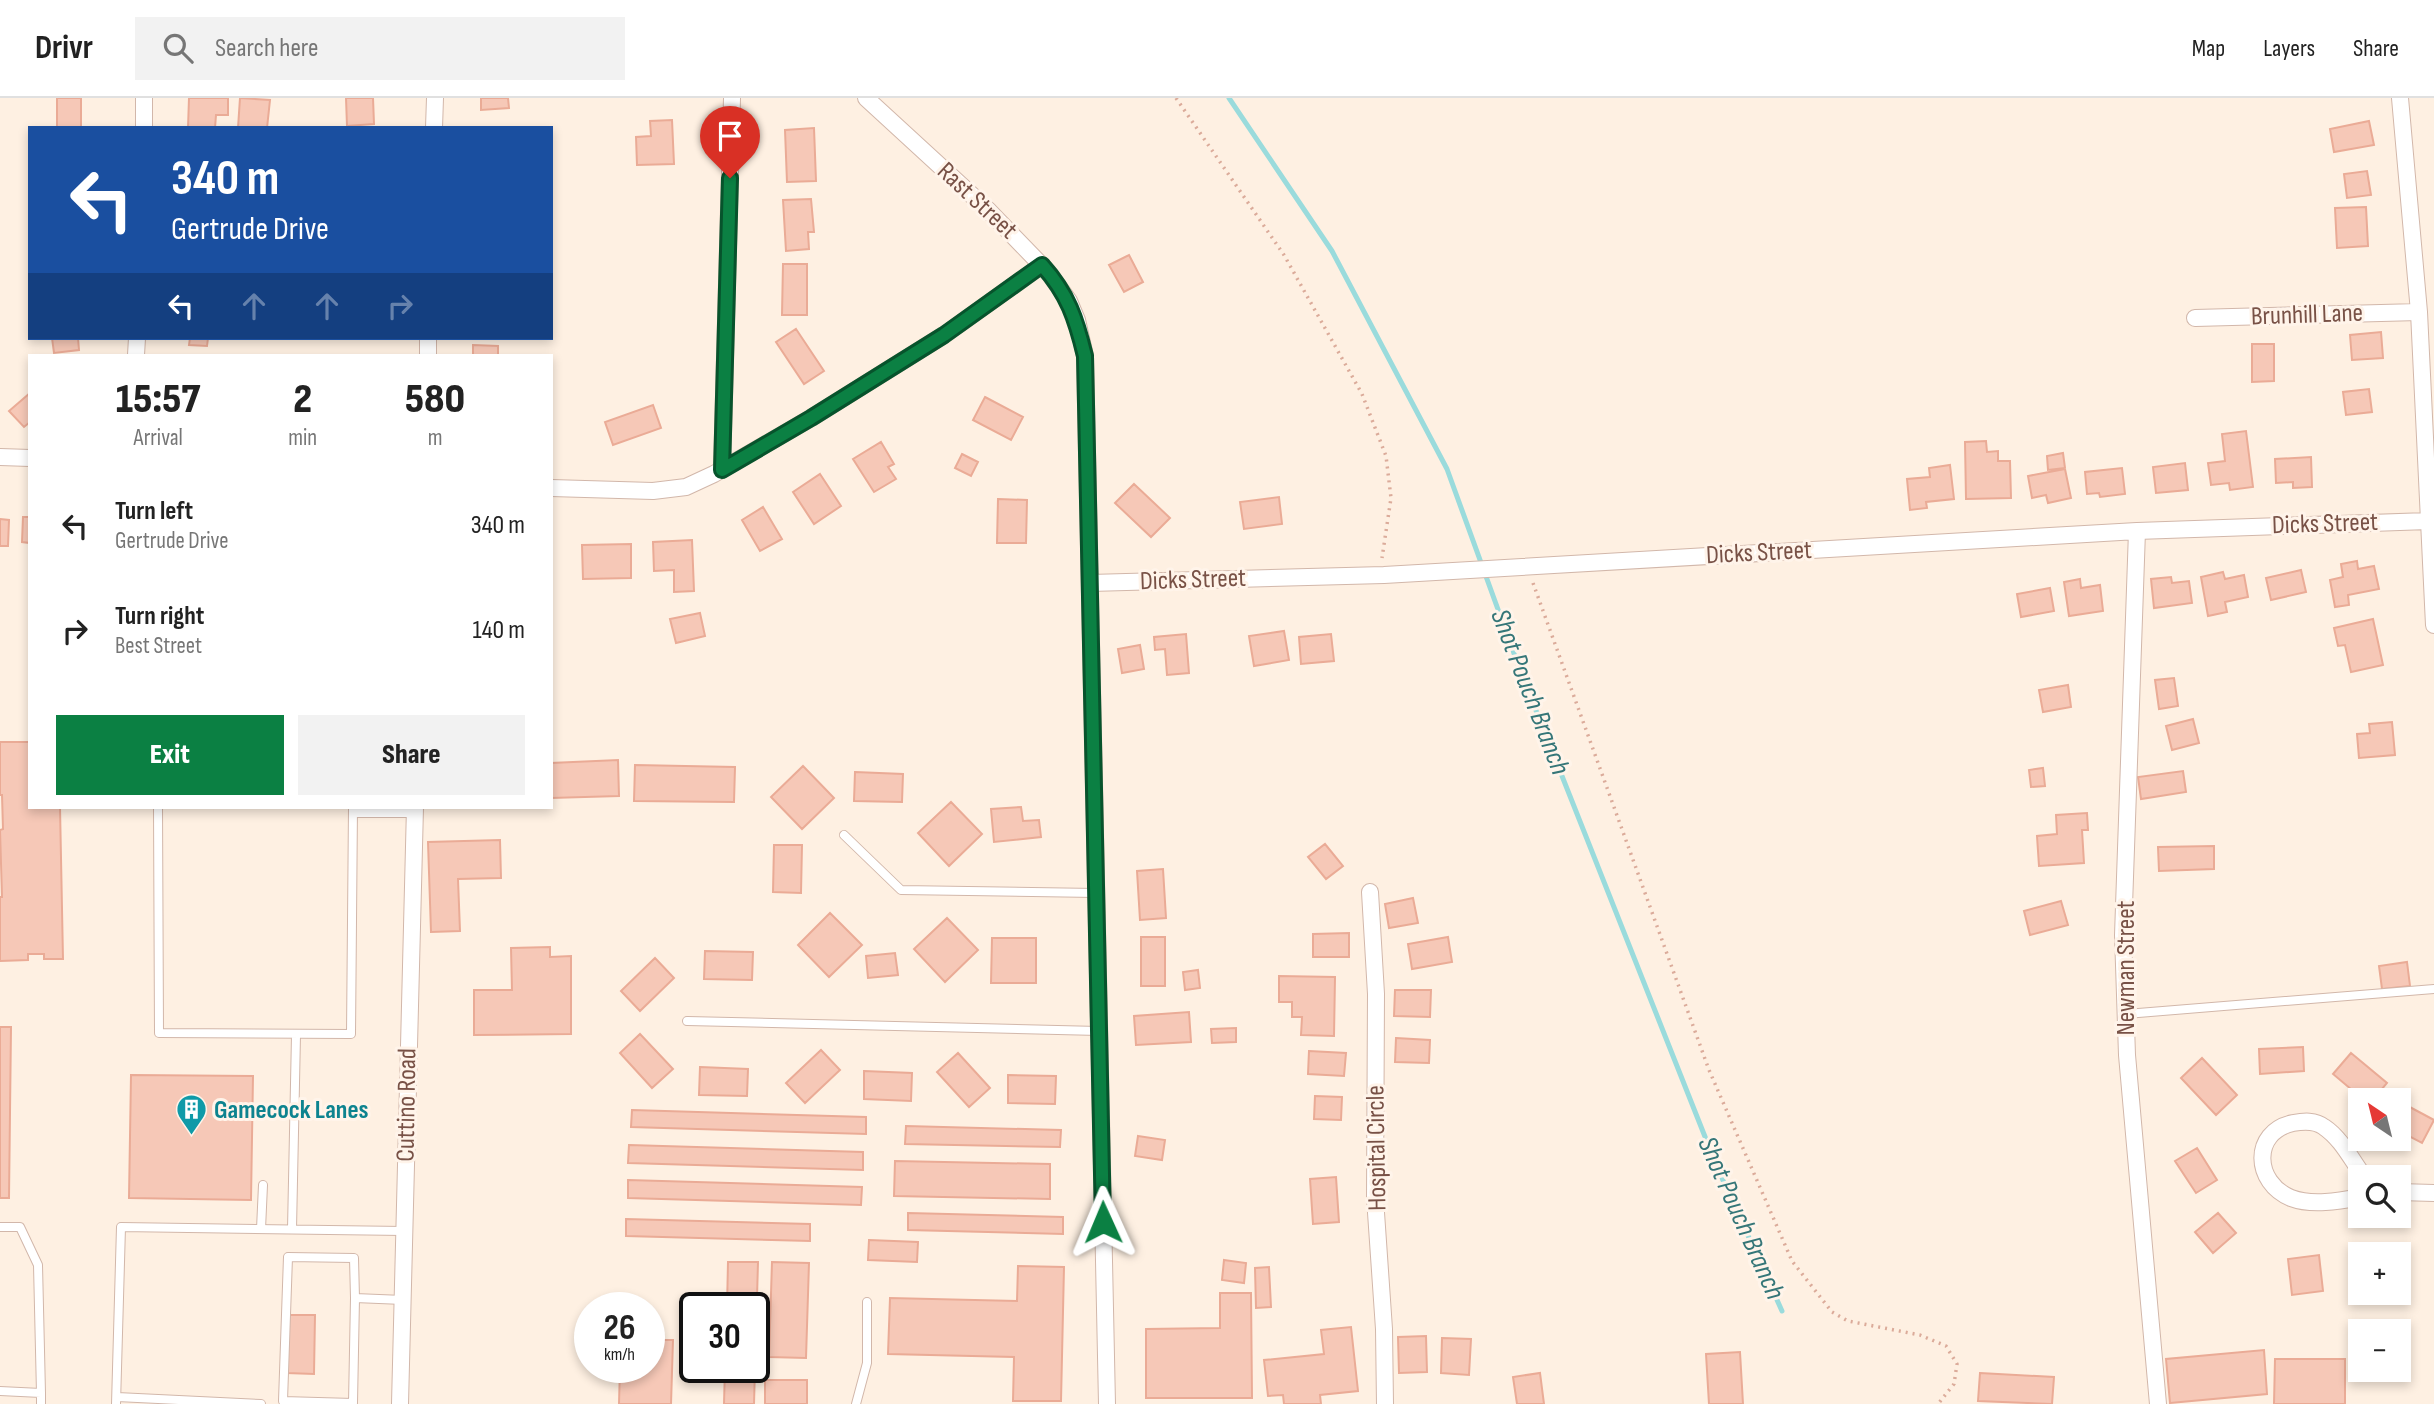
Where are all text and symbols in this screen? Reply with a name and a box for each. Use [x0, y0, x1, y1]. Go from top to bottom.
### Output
search box [135, 17, 625, 80]
text: Drivr [35, 28, 93, 68]
icon: search [159, 29, 197, 67]
text: Search here [215, 33, 318, 64]
text: Map [2192, 34, 2225, 63]
text: Layers [2263, 34, 2315, 63]
text: Share [2353, 34, 2399, 63]
pin [700, 106, 760, 178]
icon: arrive [711, 117, 749, 155]
text: 340 m [171, 150, 279, 209]
icon: left [56, 154, 147, 245]
street label: Rast Street [931, 156, 1023, 246]
text: Gertrude Drive [171, 210, 329, 249]
icon: left [162, 287, 200, 325]
icon: ahead [235, 287, 273, 325]
icon: ahead [308, 287, 346, 325]
icon: right [381, 287, 419, 325]
street label: Brunhill Lane [2250, 298, 2364, 332]
text: 15:57 [116, 374, 200, 425]
text: 2 [293, 374, 312, 425]
text: 580 [405, 374, 465, 425]
text: Arrival [133, 424, 183, 452]
text: min [288, 424, 317, 452]
text: m [428, 424, 442, 452]
text: Turn left [115, 496, 193, 527]
icon: left [56, 507, 94, 545]
street label: Dicks Street [2272, 507, 2379, 541]
text: 340 m [471, 510, 525, 541]
text: Gertrude Drive [115, 527, 229, 555]
street label: Dicks Street [1705, 535, 1813, 571]
street label: Dicks Street [1140, 563, 1247, 597]
text: Turn right [115, 601, 204, 632]
water label: Shot Pouch Branch [1483, 605, 1577, 780]
icon: right [56, 612, 94, 650]
text: 140 m [473, 615, 525, 646]
text: Best Street [115, 632, 202, 660]
button: Exit [56, 715, 284, 795]
button: Share [298, 715, 525, 795]
street label: Newman Street [2111, 900, 2142, 1036]
street label: Cuttino Road [391, 1048, 423, 1162]
street label: Hospital Circle [1360, 1085, 1394, 1211]
north arrow [2348, 1088, 2412, 1152]
map controls [2348, 1088, 2411, 1382]
building icon: Gamecock Lanes [174, 1093, 208, 1137]
place label: Gamecock Lanes [214, 1095, 368, 1126]
water label: Shot Pouch Branch [1690, 1132, 1792, 1305]
button: search [2348, 1165, 2411, 1228]
position arrow [1066, 1185, 1140, 1259]
button: + [2348, 1242, 2411, 1305]
speed limit sign: 30 [679, 1292, 770, 1383]
text: 26 [604, 1307, 635, 1350]
button: − [2348, 1319, 2411, 1382]
text: km/h [604, 1344, 635, 1365]

